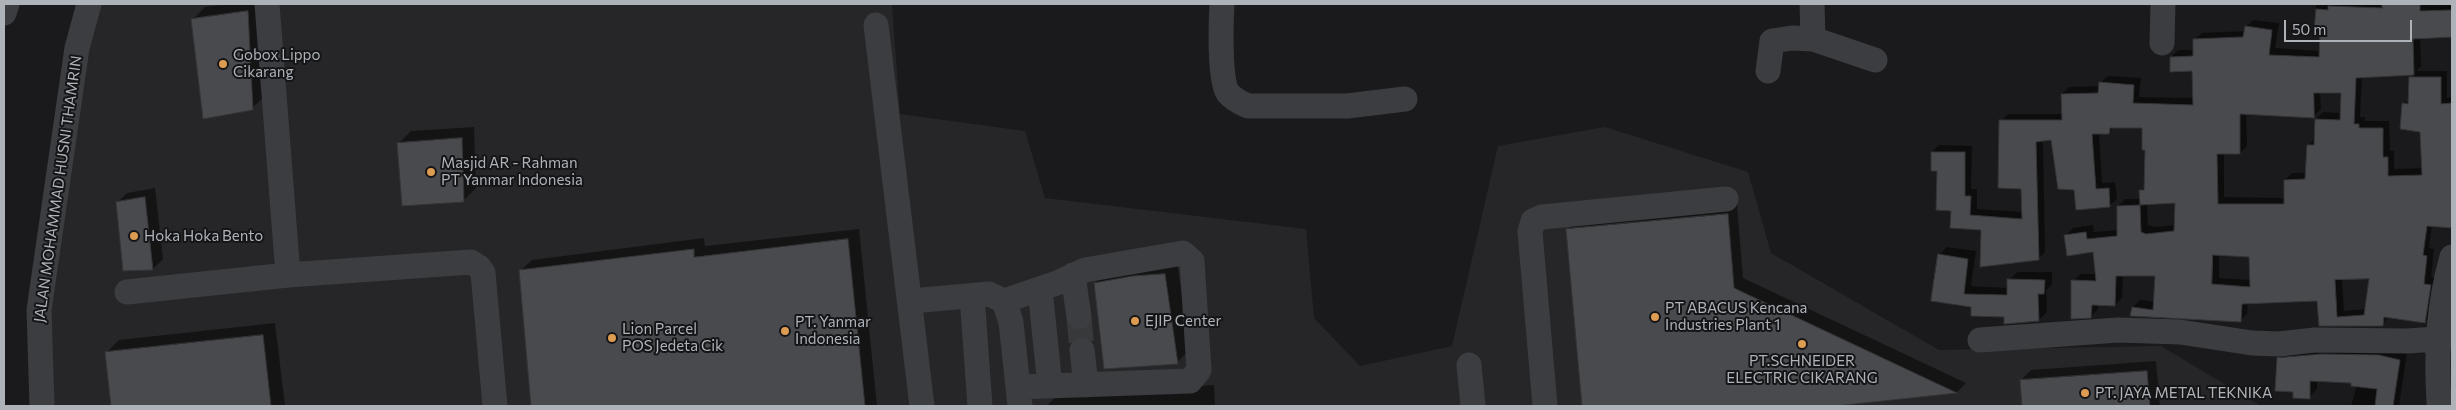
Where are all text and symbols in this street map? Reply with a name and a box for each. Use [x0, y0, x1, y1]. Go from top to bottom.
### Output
scale bar [2286, 10, 2414, 42]
text: 50 m [2292, 20, 2326, 38]
place label: Gobox Lippo Cikarang [233, 46, 320, 81]
street label: JALAN MOHAMMAD HUSNI THAMRIN [30, 54, 86, 324]
marker: Gobox Lippo Cikarang [217, 58, 229, 70]
place label: Masjid AR - Rahman PT Yanmar Indonesia [441, 154, 583, 189]
marker: Masjid AR - Rahman PT Yanmar Indonesia [425, 166, 437, 178]
place label: Hoka Hoka Bento [144, 227, 263, 245]
marker: Hoka Hoka Bento [128, 230, 140, 242]
place label: PT ABACUS Kencana Industries Plant 1 [1665, 299, 1807, 334]
marker: PT ABACUS Kencana Industries Plant 1 [1649, 311, 1661, 323]
place label: EJIP Center [1145, 312, 1221, 330]
place label: PT. Yanmar Indonesia [795, 313, 871, 348]
marker: EJIP Center [1129, 315, 1141, 327]
place label: Lion Parcel POS Jedeta Cik [622, 320, 723, 355]
marker: PT. Yanmar Indonesia [779, 325, 791, 337]
marker: Lion Parcel POS Jedeta Cik [606, 332, 618, 344]
marker: PT.SCHNEIDER ELECTRIC CIKARANG [1796, 338, 1808, 350]
place label: PT.SCHNEIDER ELECTRIC CIKARANG [1726, 352, 1878, 387]
place label: PT. JAYA METAL TEKNIKA [2095, 384, 2272, 402]
marker: PT. JAYA METAL TEKNIKA [2079, 387, 2091, 399]

